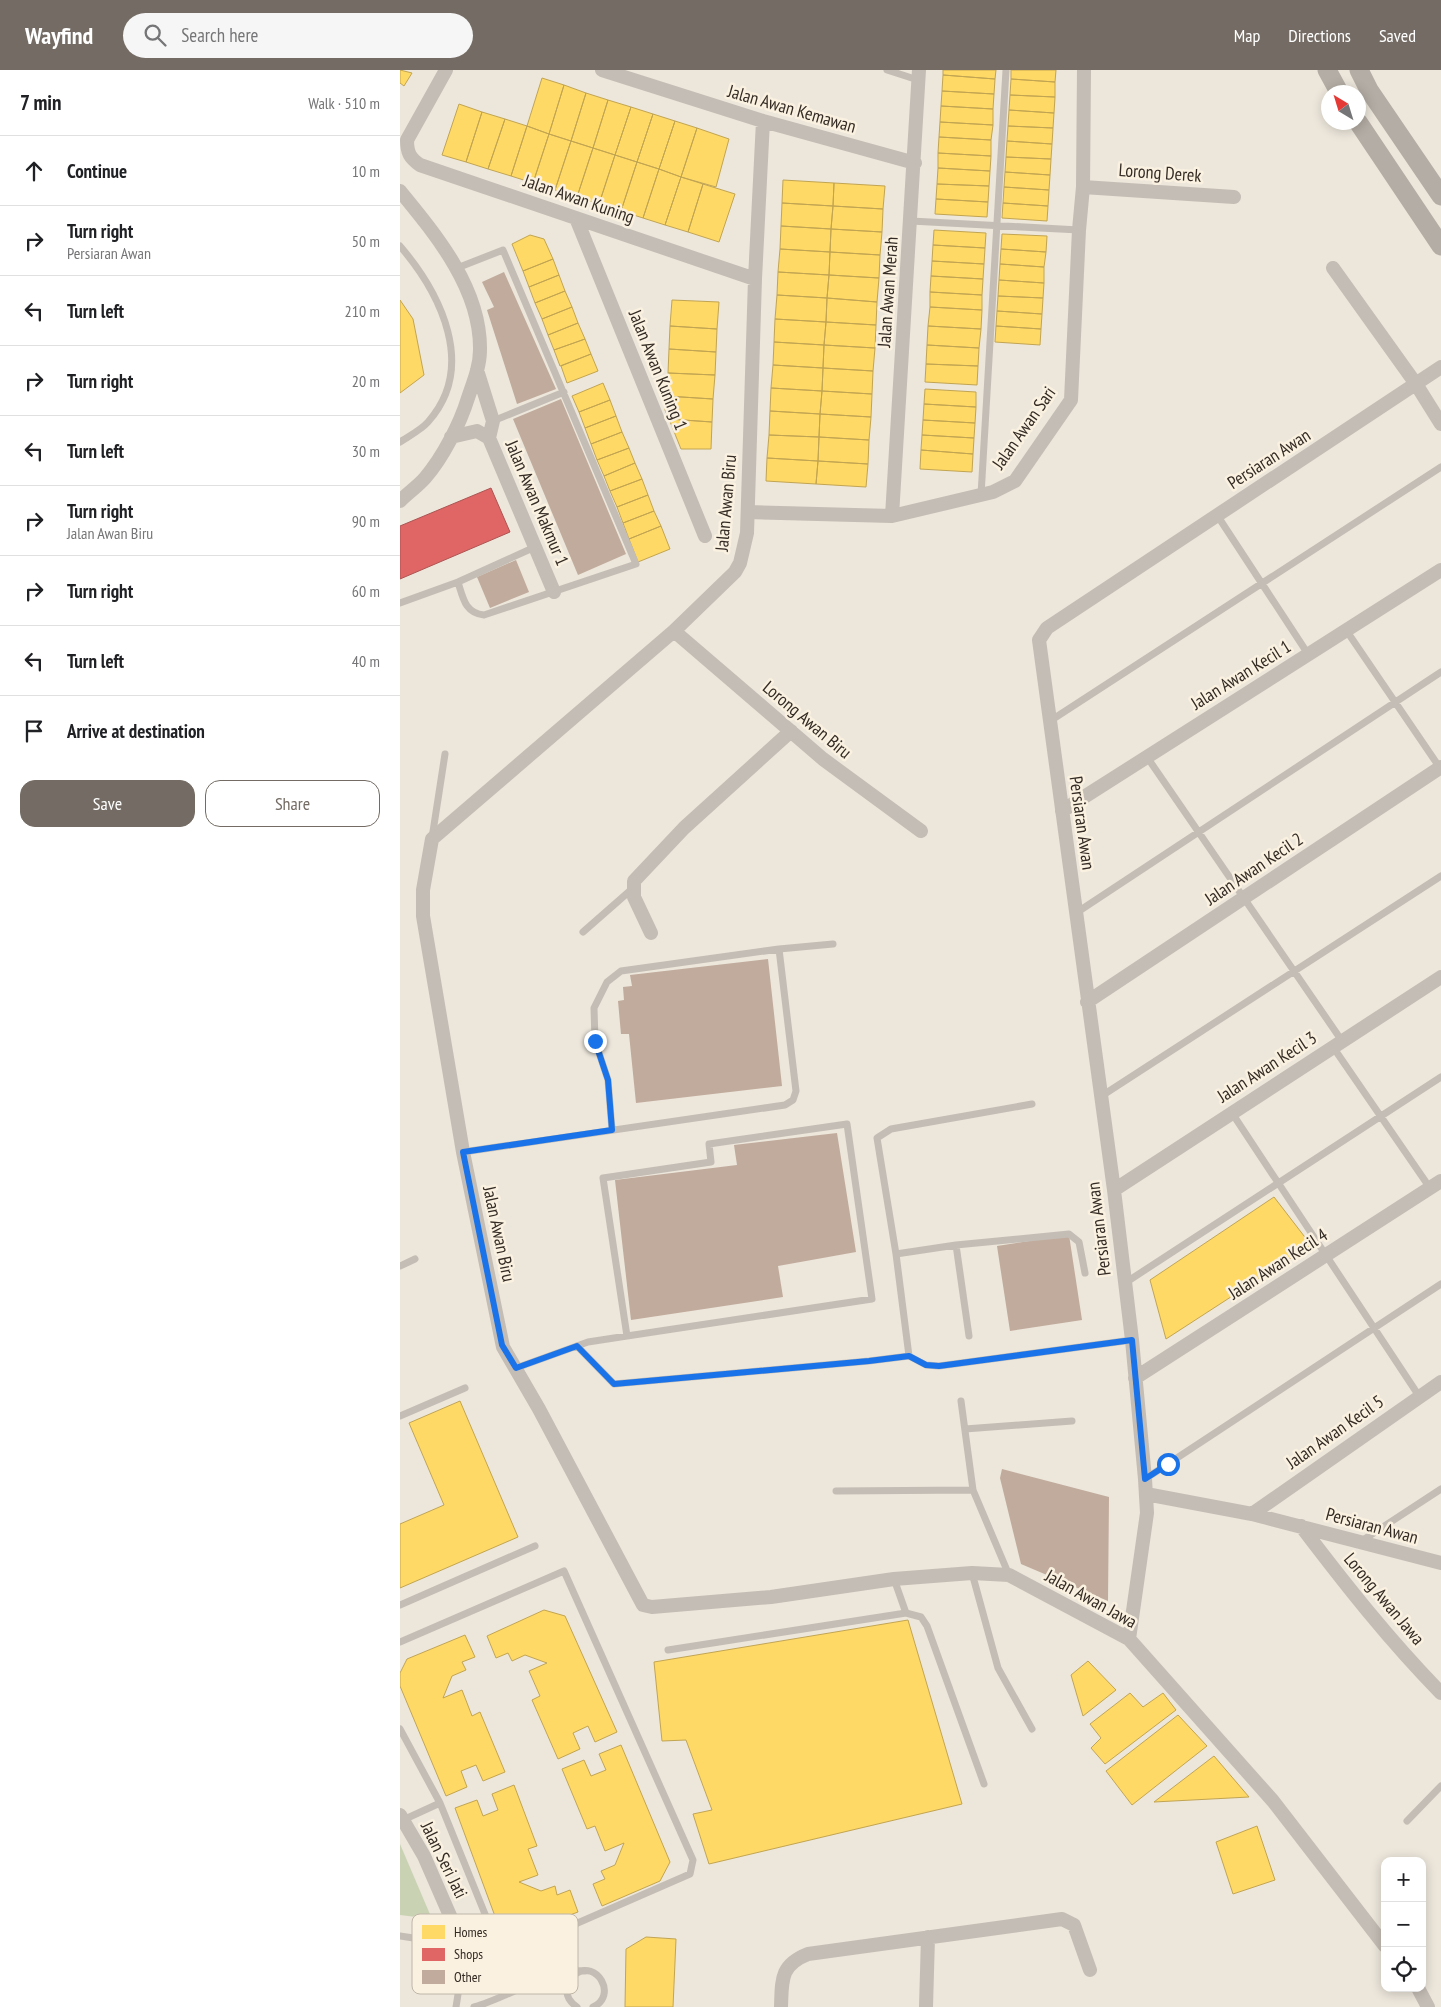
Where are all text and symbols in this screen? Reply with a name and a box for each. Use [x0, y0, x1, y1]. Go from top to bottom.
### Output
search box [123, 13, 473, 58]
text: Wayfind [25, 20, 93, 51]
icon: search [141, 21, 169, 49]
text: Search here [181, 23, 258, 47]
text: Map [1234, 24, 1260, 47]
text: Directions [1288, 24, 1351, 47]
text: Saved [1379, 24, 1416, 47]
street label: Jalan Awan Kemawan [725, 79, 859, 138]
north arrow [1321, 85, 1366, 130]
text: 7 min [20, 89, 62, 116]
text: Walk · 510 m [308, 93, 380, 113]
icon: ahead [20, 157, 48, 185]
street label: Lorong Derek [1118, 158, 1202, 187]
text: Continue [67, 159, 127, 183]
text: 10 m [352, 161, 380, 181]
street label: Jalan Awan Kuning [520, 169, 638, 228]
text: Turn right [67, 219, 133, 243]
icon: right [20, 227, 48, 255]
text: 50 m [352, 231, 380, 251]
street label: Jalan Awan Merah [872, 236, 903, 349]
text: Persiaran Awan [67, 243, 151, 263]
icon: left [20, 297, 48, 325]
text: Turn left [67, 299, 124, 323]
text: 210 m [345, 301, 380, 321]
street label: Jalan Awan Kuning 1 [624, 305, 693, 433]
icon: right [20, 367, 48, 395]
text: Turn right [67, 369, 133, 393]
text: 20 m [352, 371, 380, 391]
street label: Jalan Awan Sari [986, 382, 1060, 474]
street label: Persiaran Awan [1223, 423, 1315, 494]
street label: Jalan Awan Makmur 1 [500, 436, 574, 569]
icon: left [20, 437, 48, 465]
text: Turn left [67, 439, 124, 463]
text: 30 m [352, 441, 380, 461]
street label: Jalan Awan Biru [710, 454, 741, 553]
text: Turn right [67, 499, 133, 523]
icon: right [20, 507, 48, 535]
text: 90 m [352, 511, 380, 531]
text: Jalan Awan Biru [67, 523, 153, 543]
icon: right [20, 577, 48, 605]
text: Turn right [67, 579, 133, 603]
text: 60 m [352, 581, 380, 601]
street label: Jalan Awan Kecil 1 [1186, 635, 1295, 715]
icon: left [20, 647, 48, 675]
text: Turn left [67, 649, 124, 673]
text: 40 m [352, 651, 380, 671]
street label: Lorong Awan Biru [758, 676, 856, 763]
icon: arrive [20, 717, 48, 745]
text: Arrive at destination [67, 719, 205, 743]
street label: Persiaran Awan [1065, 775, 1100, 871]
button: Save [20, 780, 195, 827]
button: Share [205, 780, 380, 827]
street label: Jalan Awan Kecil 2 [1199, 827, 1307, 910]
street label: Jalan Awan Kecil 3 [1212, 1026, 1321, 1108]
route end [584, 1030, 607, 1053]
street label: Persiaran Awan [1081, 1181, 1116, 1277]
street label: Jalan Awan Biru [478, 1183, 521, 1284]
street label: Jalan Awan Kecil 4 [1223, 1223, 1332, 1305]
street label: Jalan Awan Kecil 5 [1281, 1390, 1388, 1474]
route start [1157, 1453, 1180, 1476]
street label: Persiaran Awan [1324, 1502, 1421, 1549]
street label: Lorong Awan Jawa [1339, 1548, 1430, 1649]
street label: Jalan Awan Jawa [1041, 1563, 1141, 1633]
street label: Jalan Seri Jati [416, 1817, 473, 1902]
map controls [1381, 1857, 1426, 1992]
button: + [1381, 1857, 1426, 1902]
button: − [1381, 1902, 1426, 1947]
legend [412, 1914, 578, 1994]
text: Homes [454, 1923, 487, 1941]
text: Shops [454, 1945, 483, 1963]
button: locate [1381, 1947, 1426, 1992]
text: Other [454, 1968, 481, 1986]

